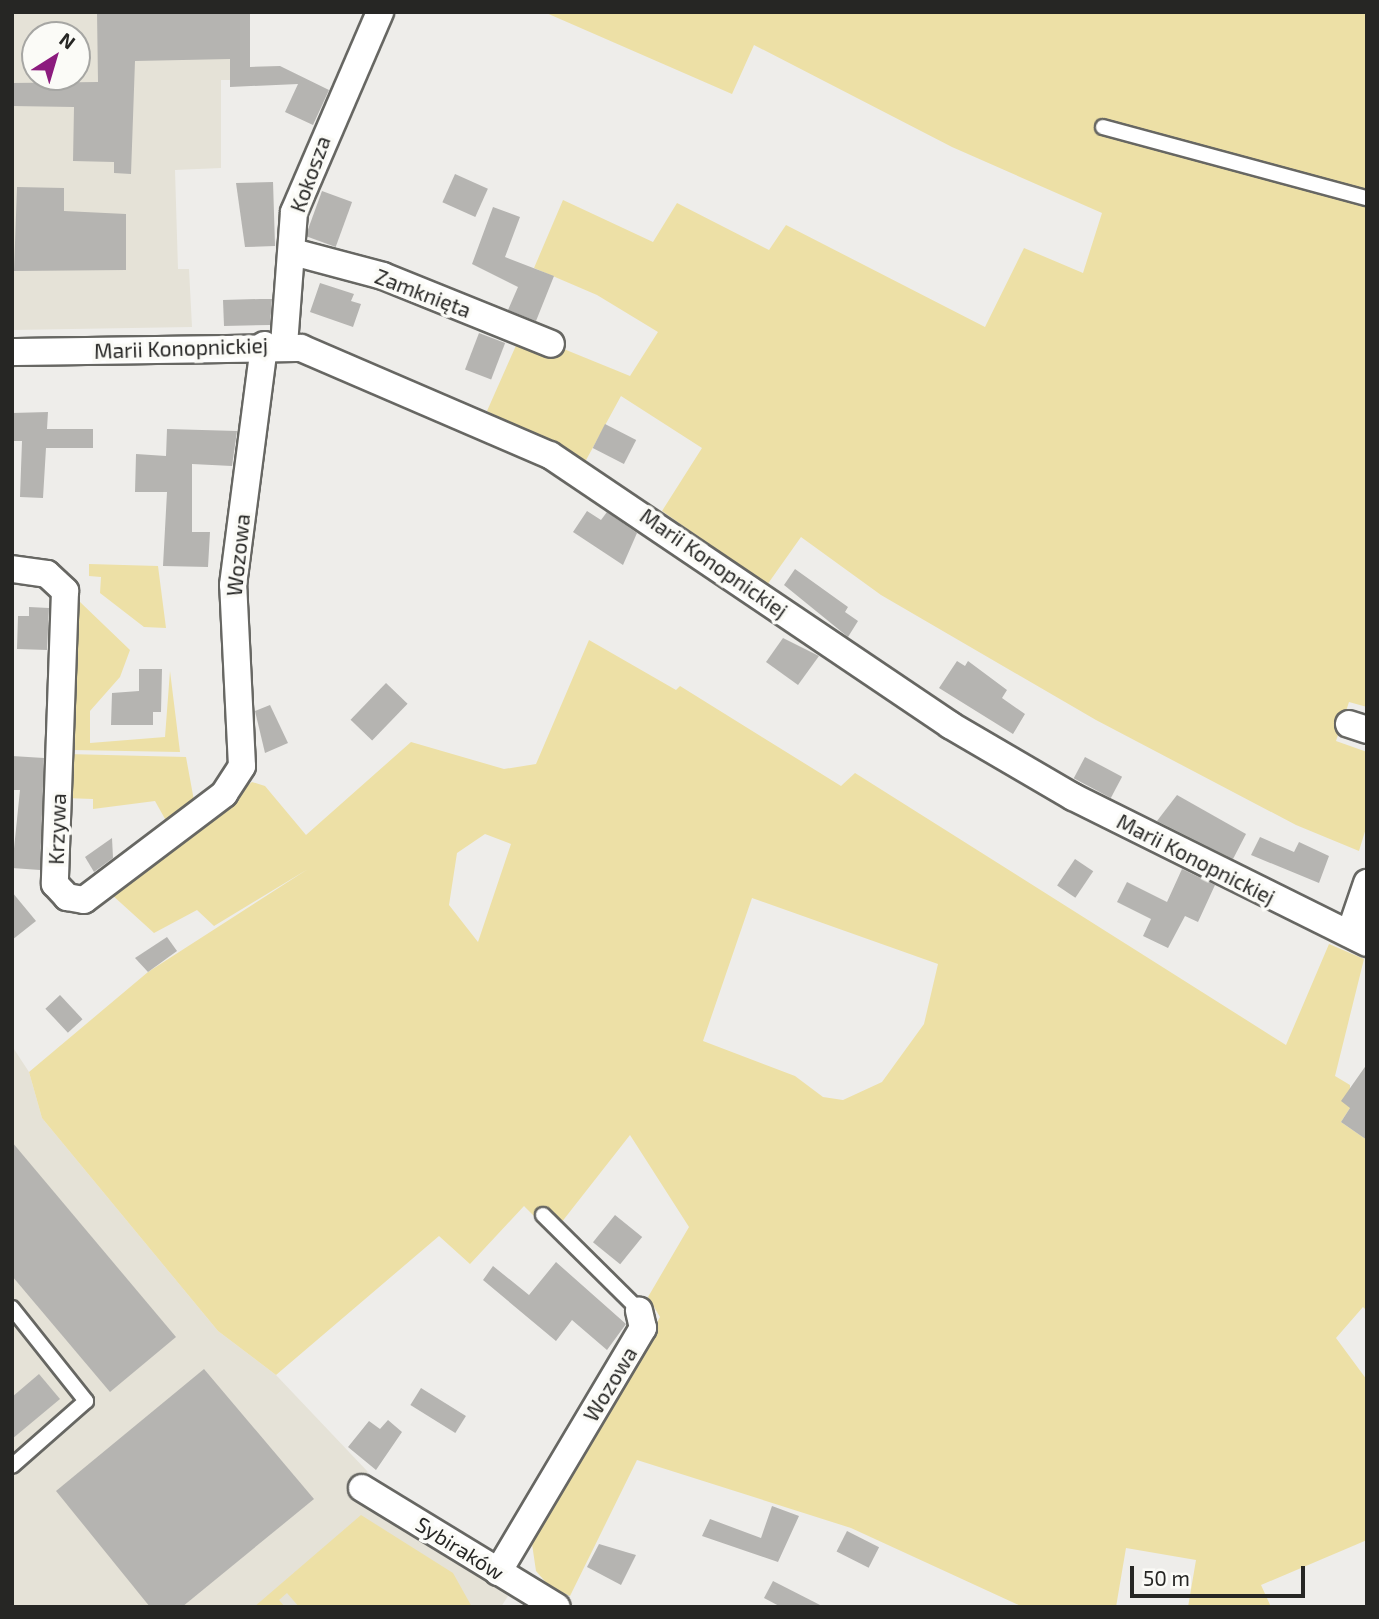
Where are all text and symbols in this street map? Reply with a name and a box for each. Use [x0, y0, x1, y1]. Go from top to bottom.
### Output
north arrow [21, 21, 91, 91]
text: N [55, 27, 80, 54]
street label: Kokosza [285, 132, 335, 216]
street label: Zamknięta [371, 263, 475, 323]
street label: Marii Konopnickiej [94, 332, 268, 364]
street label: Marii Konopnickiej [636, 503, 792, 623]
street label: Wozowa [221, 513, 255, 597]
street label: Krzywa [43, 793, 71, 865]
street label: Marii Konopnickiej [1113, 808, 1279, 910]
street label: Wozowa [578, 1342, 642, 1426]
street label: Sybiraków [411, 1511, 509, 1585]
scale bar [1134, 1552, 1309, 1596]
text: 50 m [1143, 1565, 1190, 1590]

